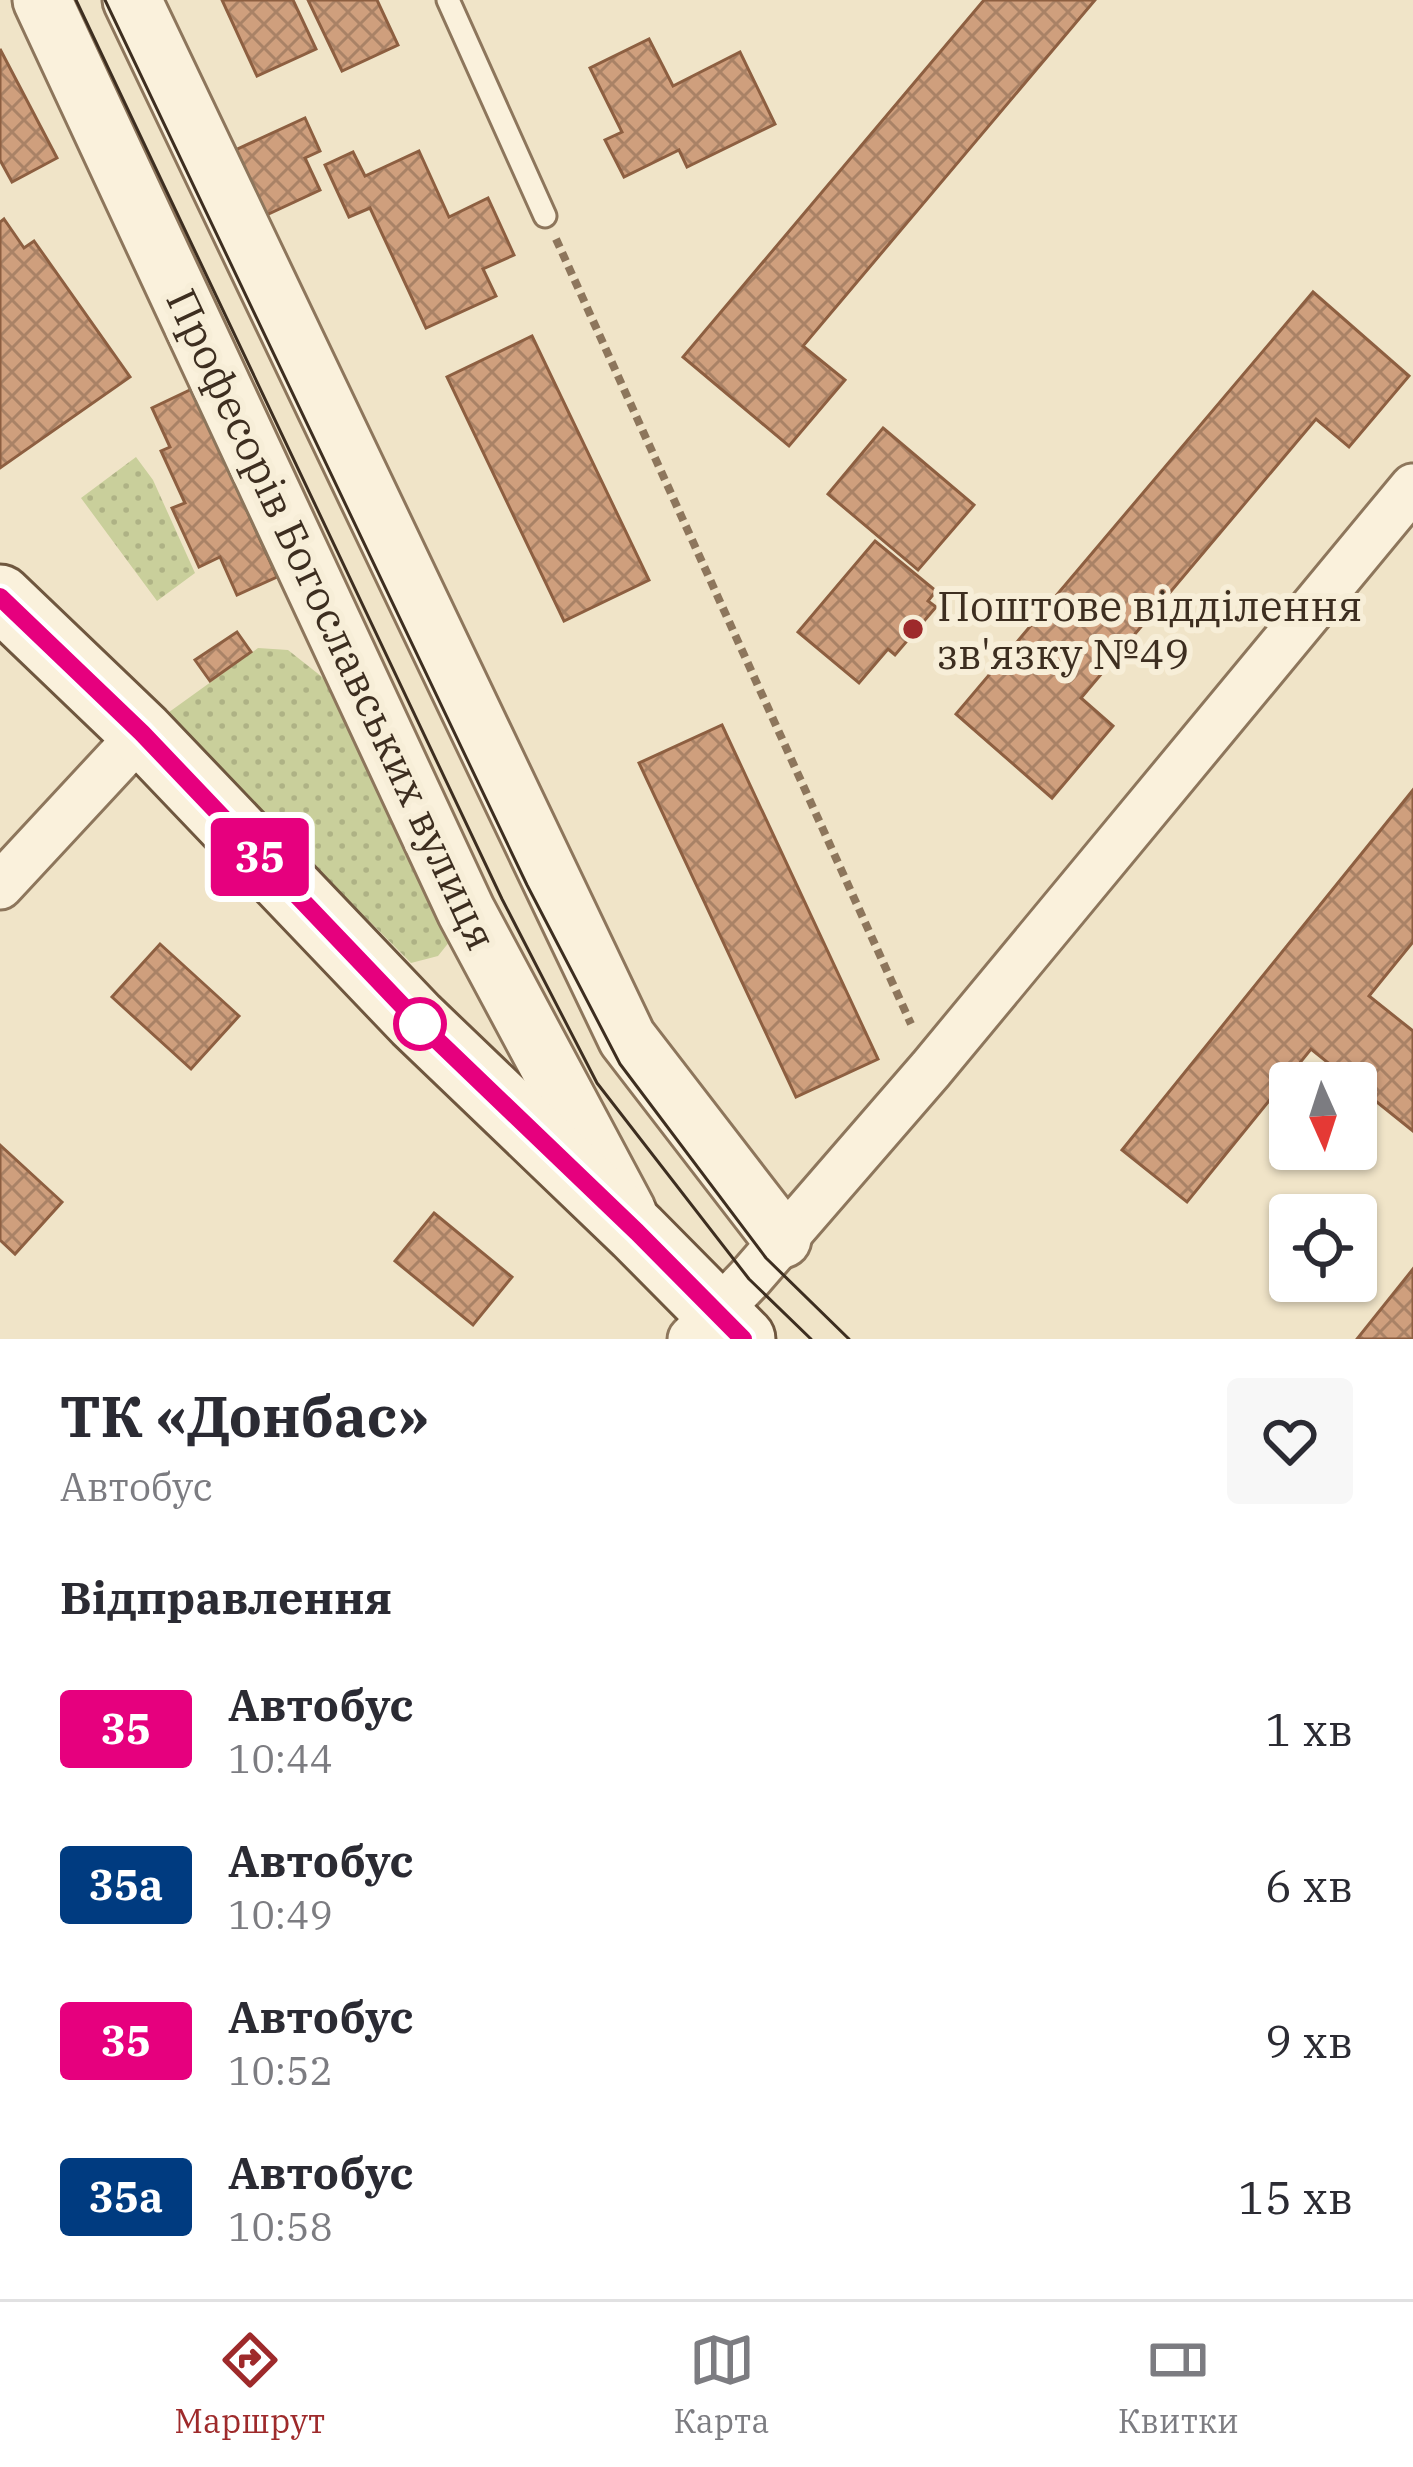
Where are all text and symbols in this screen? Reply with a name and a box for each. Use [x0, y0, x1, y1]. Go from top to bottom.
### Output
street label: Професорів Богославських вулиця [154, 280, 510, 958]
place label: Поштове відділення зв'язку №49 [937, 578, 1362, 681]
marker: Поштове відділення зв'язку №49 [900, 616, 926, 642]
line badge: 35 [206, 818, 314, 896]
text: 35 [235, 829, 285, 884]
unlabelled marker [395, 999, 445, 1049]
north arrow [1269, 1062, 1377, 1170]
map controls [1269, 1062, 1377, 1302]
button: locate [1269, 1194, 1377, 1302]
button: heart [1227, 1378, 1353, 1504]
text: ТК «Донбас» [60, 1379, 429, 1453]
text: Автобус [60, 1461, 213, 1512]
text: Відправлення [60, 1568, 392, 1626]
text: Автобус [228, 1675, 414, 1733]
text: 1 хв [1265, 1700, 1353, 1758]
text: 35 [101, 1701, 151, 1756]
text: 10:44 [228, 1733, 333, 1784]
text: Автобус [228, 1831, 414, 1889]
text: 6 хв [1265, 1856, 1353, 1914]
text: 35а [89, 1857, 163, 1912]
text: 10:49 [228, 1889, 333, 1940]
text: Автобус [228, 1987, 414, 2045]
text: 9 хв [1265, 2012, 1353, 2070]
text: 35 [101, 2013, 151, 2068]
text: 10:52 [228, 2045, 333, 2096]
text: Автобус [228, 2143, 414, 2201]
text: 15 хв [1238, 2168, 1353, 2226]
text: 35а [89, 2169, 163, 2224]
text: 10:58 [228, 2201, 333, 2252]
tab: Маршрут [174, 2327, 325, 2442]
tab: Карта [674, 2327, 769, 2442]
tab: Квитки [1118, 2327, 1239, 2442]

